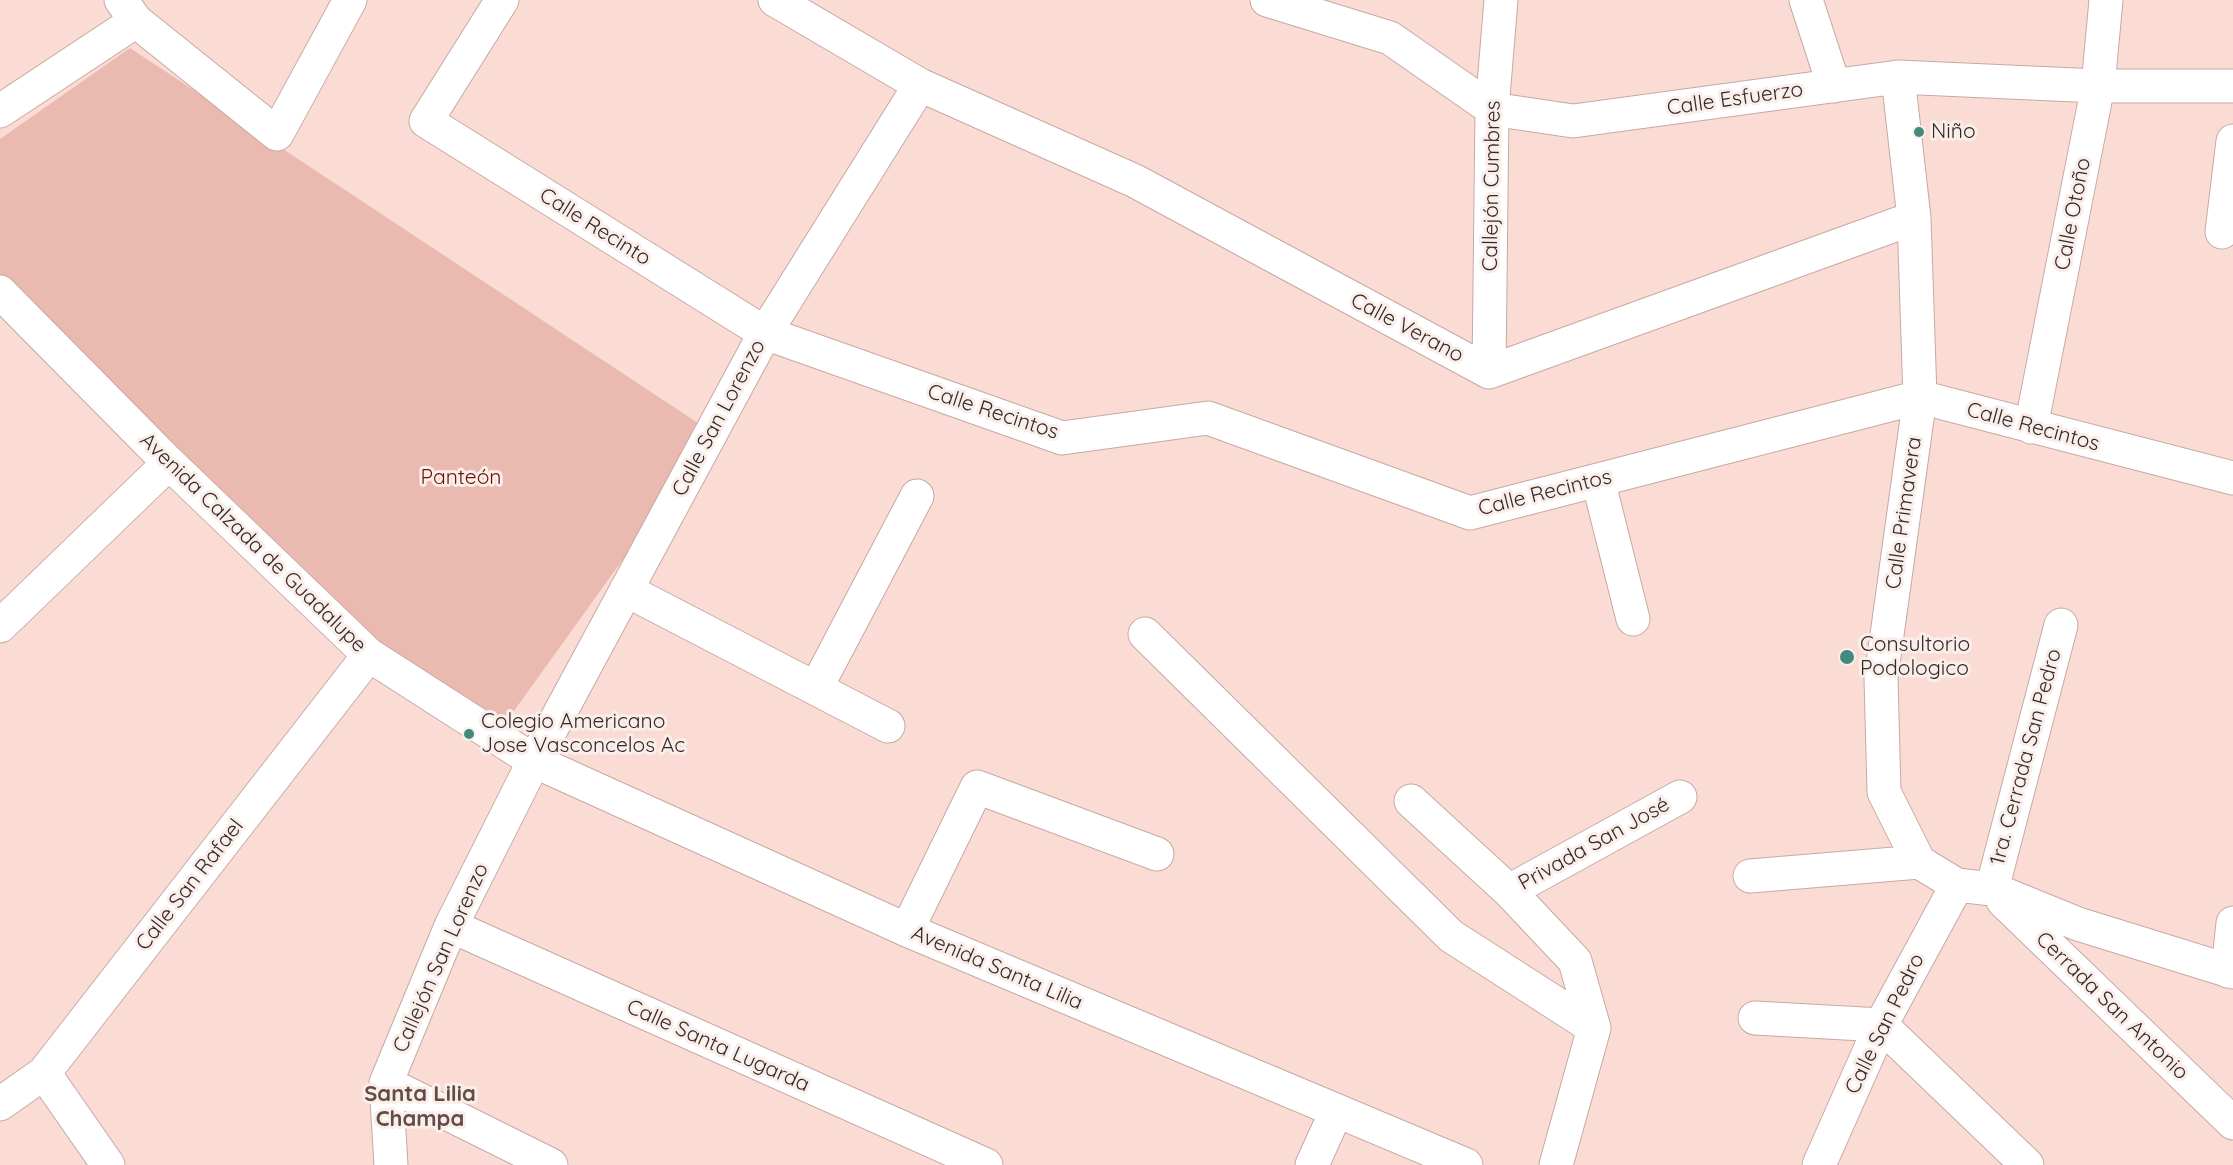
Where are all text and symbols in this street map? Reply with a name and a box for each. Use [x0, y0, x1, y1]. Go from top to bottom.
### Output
street label: Calle Esfuerzo [1665, 77, 1805, 121]
street label: Callejón Cumbres [1478, 100, 1506, 272]
place label: Niño [1931, 119, 1976, 145]
marker: Niño [1912, 125, 1926, 139]
street label: Calle Otoño [2050, 156, 2096, 272]
street label: Calle Recinto [535, 183, 655, 271]
street label: Calle Verano [1346, 288, 1468, 368]
street label: Calle San Lorenzo [667, 335, 771, 501]
street label: Calle Recintos [924, 379, 1062, 445]
street label: Calle Recintos [1964, 397, 2102, 457]
street label: Avenida Calzada de Guadalupe [134, 428, 372, 658]
street label: Calle Primavera [1881, 435, 1927, 591]
street label: Calle Recintos [1476, 464, 1614, 522]
park label: Panteón [421, 465, 501, 491]
place label: Consultorio Podologico [1860, 632, 1970, 682]
street label: 1ra. Cerrada San Pedro [1985, 646, 2067, 868]
marker: Consultorio Podologico [1838, 648, 1856, 666]
place label: Colegio Americano Jose Vasconcelos Ac [481, 709, 685, 759]
marker: Colegio Americano Jose Vasconcelos Ac [462, 727, 476, 741]
street label: Privada San José [1514, 792, 1674, 896]
street label: Calle San Rafael [131, 814, 249, 956]
street label: Callejón San Lorenzo [388, 860, 494, 1056]
street label: Avenida Santa Lilia [908, 921, 1086, 1015]
street label: Cerrada San Antonio [2030, 927, 2194, 1085]
street label: Calle San Pedro [1840, 950, 1930, 1098]
street label: Calle Santa Lugarda [623, 994, 813, 1098]
district label: Santa Lilia Champa [364, 1081, 476, 1132]

